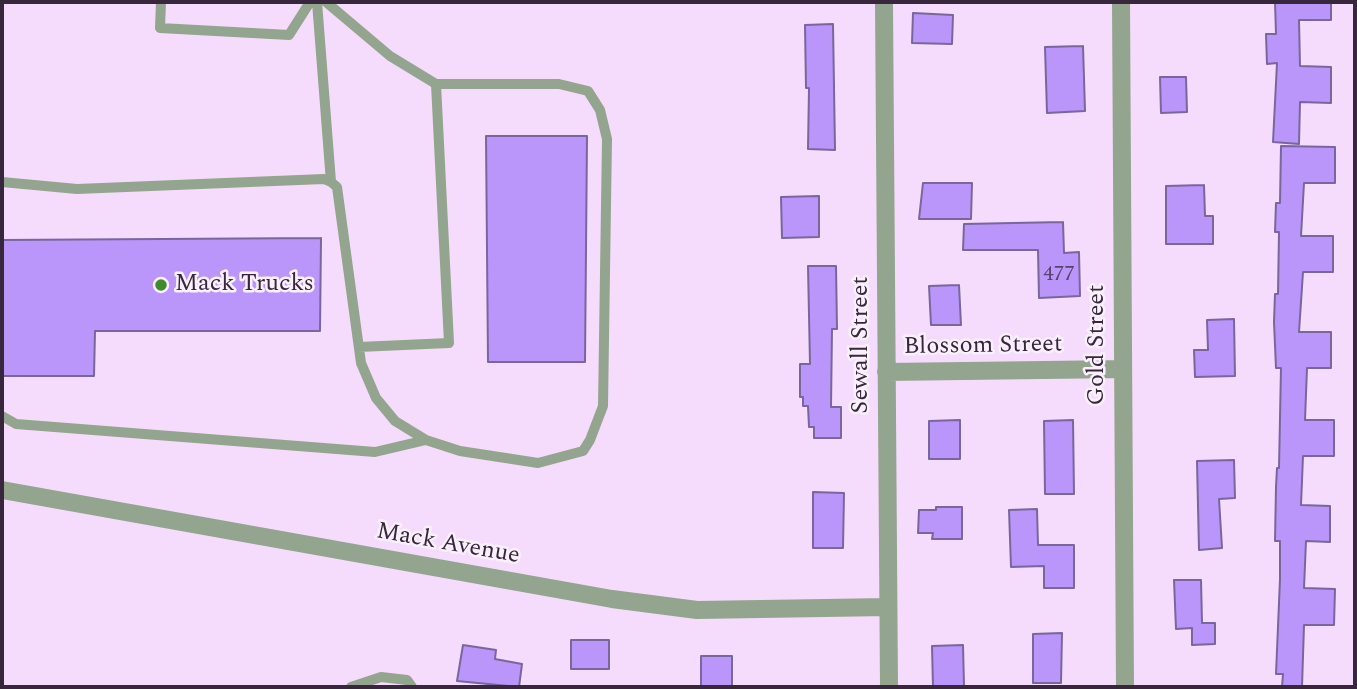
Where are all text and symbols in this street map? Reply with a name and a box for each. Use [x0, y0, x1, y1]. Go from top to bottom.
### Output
house number: 477 [1043, 263, 1075, 289]
place label: Mack Trucks [175, 271, 314, 299]
street label: Sewall Street [848, 276, 876, 414]
marker: Mack Trucks [153, 277, 169, 293]
street label: Gold Street [1084, 285, 1112, 405]
street label: Blossom Street [903, 331, 1063, 363]
street label: Mack Avenue [374, 518, 522, 572]

